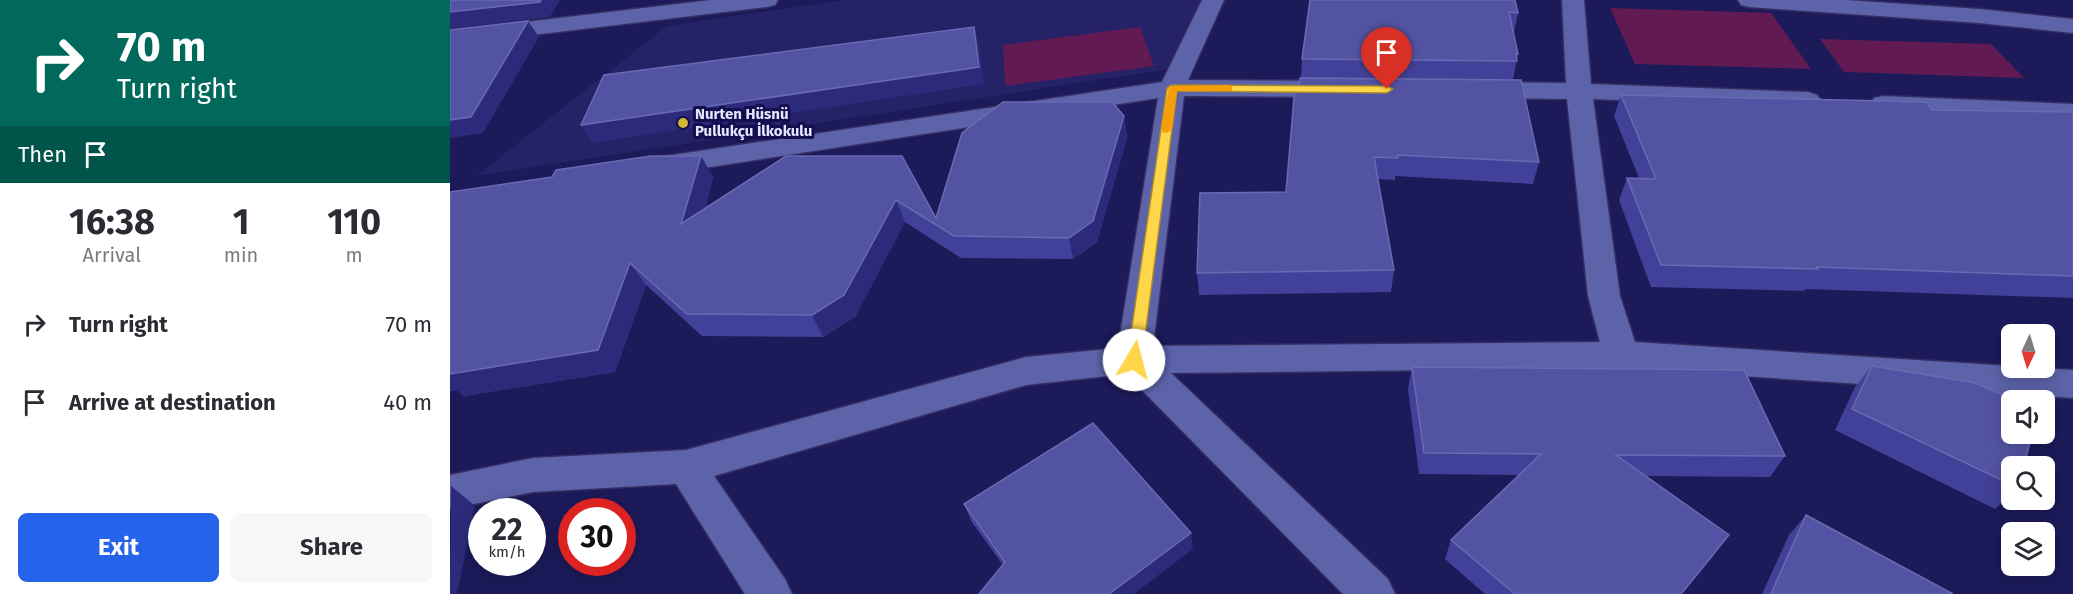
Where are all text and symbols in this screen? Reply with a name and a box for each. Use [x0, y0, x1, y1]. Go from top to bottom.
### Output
text: 70 m [117, 22, 206, 72]
icon: right [18, 24, 96, 102]
pin [1361, 27, 1412, 89]
icon: arrive [1370, 36, 1403, 69]
text: Turn right [117, 73, 237, 105]
place label: Nurten Hüsnü Pullukçu İlkokulu [695, 105, 812, 141]
marker: Nurten Hüsnü Pullukçu İlkokulu [676, 116, 690, 130]
icon: arrive [79, 138, 112, 171]
text: Then [18, 141, 67, 168]
text: 16:38 [69, 200, 155, 244]
text: 1 [233, 200, 249, 244]
text: 110 [327, 200, 381, 244]
text: Arrival [83, 243, 141, 267]
text: min [224, 243, 258, 267]
text: m [346, 243, 363, 267]
icon: right [18, 308, 51, 341]
text: Turn right [69, 311, 168, 338]
text: 70 m [386, 311, 432, 338]
north arrow [2001, 324, 2055, 378]
map controls [2001, 324, 2055, 576]
position arrow [1102, 328, 1166, 392]
icon: arrive [18, 386, 51, 419]
text: Arrive at destination [69, 389, 276, 416]
text: 40 m [383, 389, 432, 416]
button: sound [2001, 390, 2055, 444]
button: search [2001, 456, 2055, 510]
speed limit sign: 30 [558, 498, 636, 576]
text: 22 [491, 512, 523, 548]
button: Exit [18, 513, 219, 582]
button: Share [231, 513, 432, 582]
button: layers [2001, 522, 2055, 576]
text: km/h [488, 543, 526, 561]

